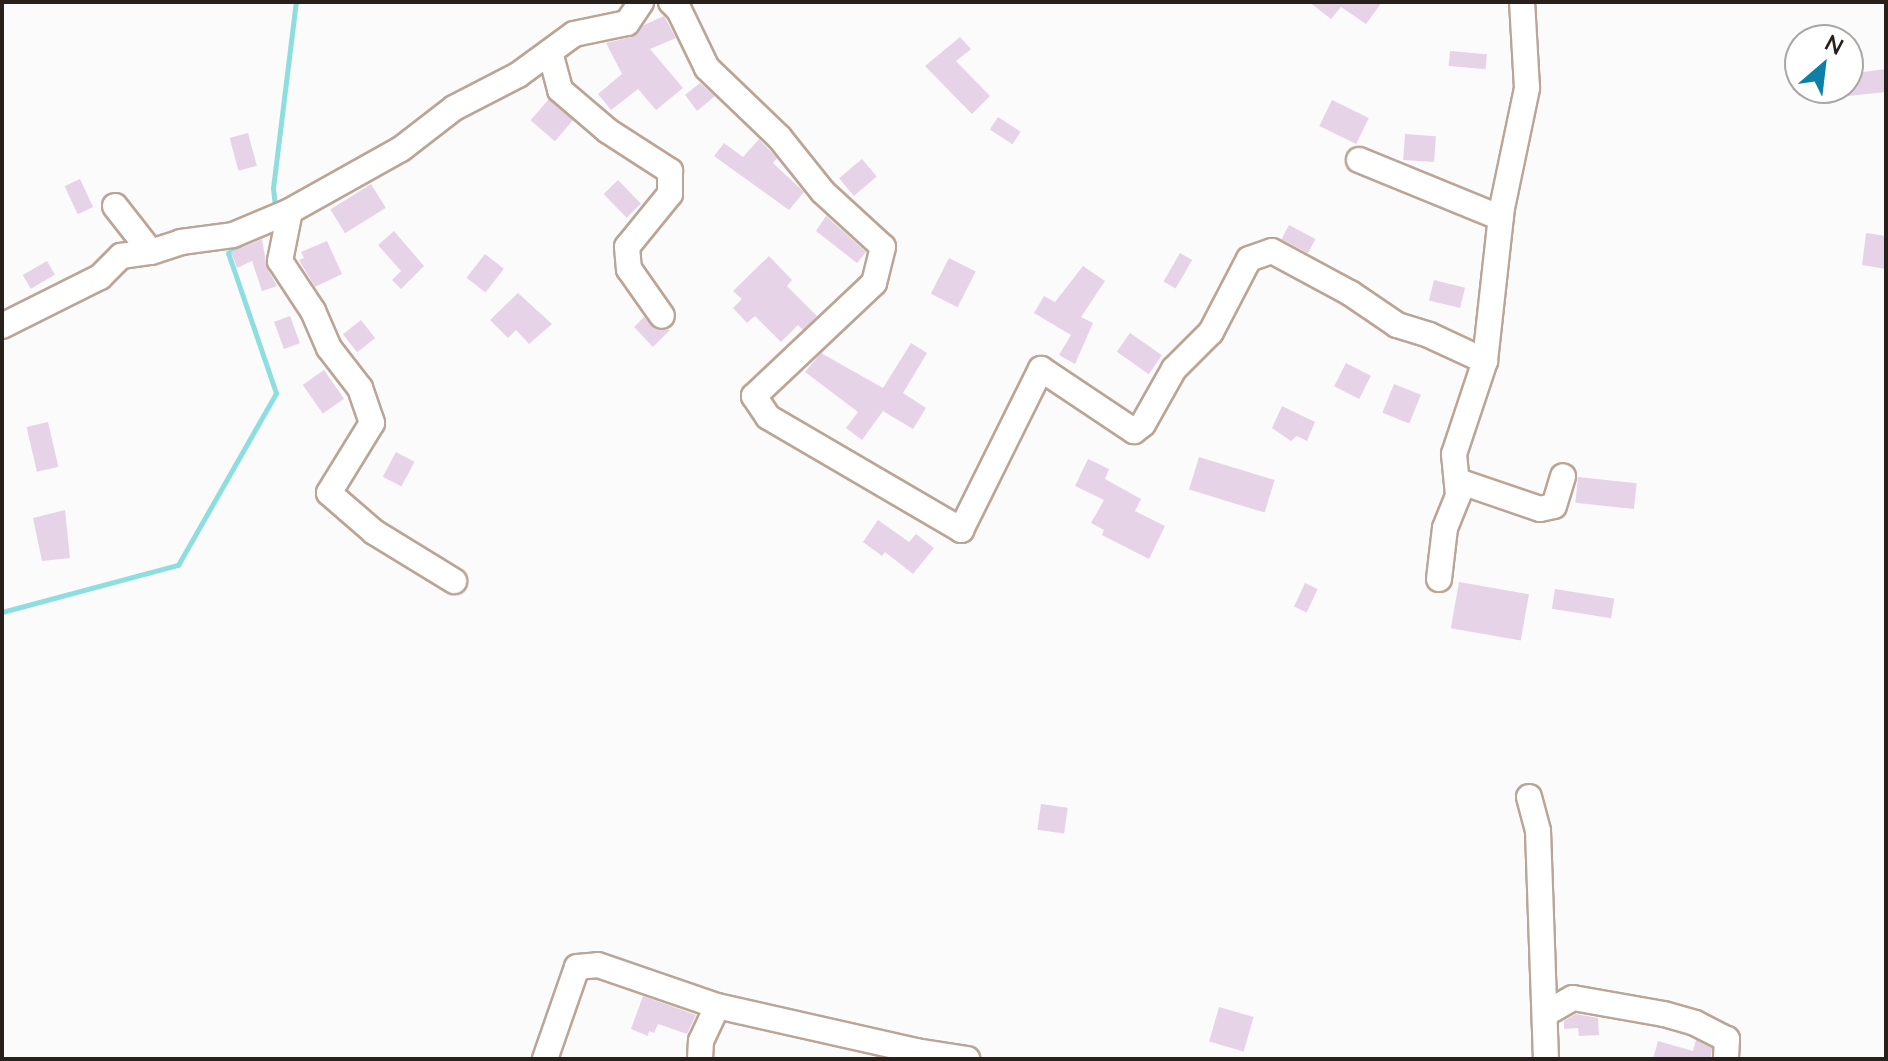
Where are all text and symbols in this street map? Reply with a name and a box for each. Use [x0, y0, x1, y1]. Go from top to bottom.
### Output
north arrow [1784, 24, 1864, 104]
text: N [1821, 28, 1848, 60]

